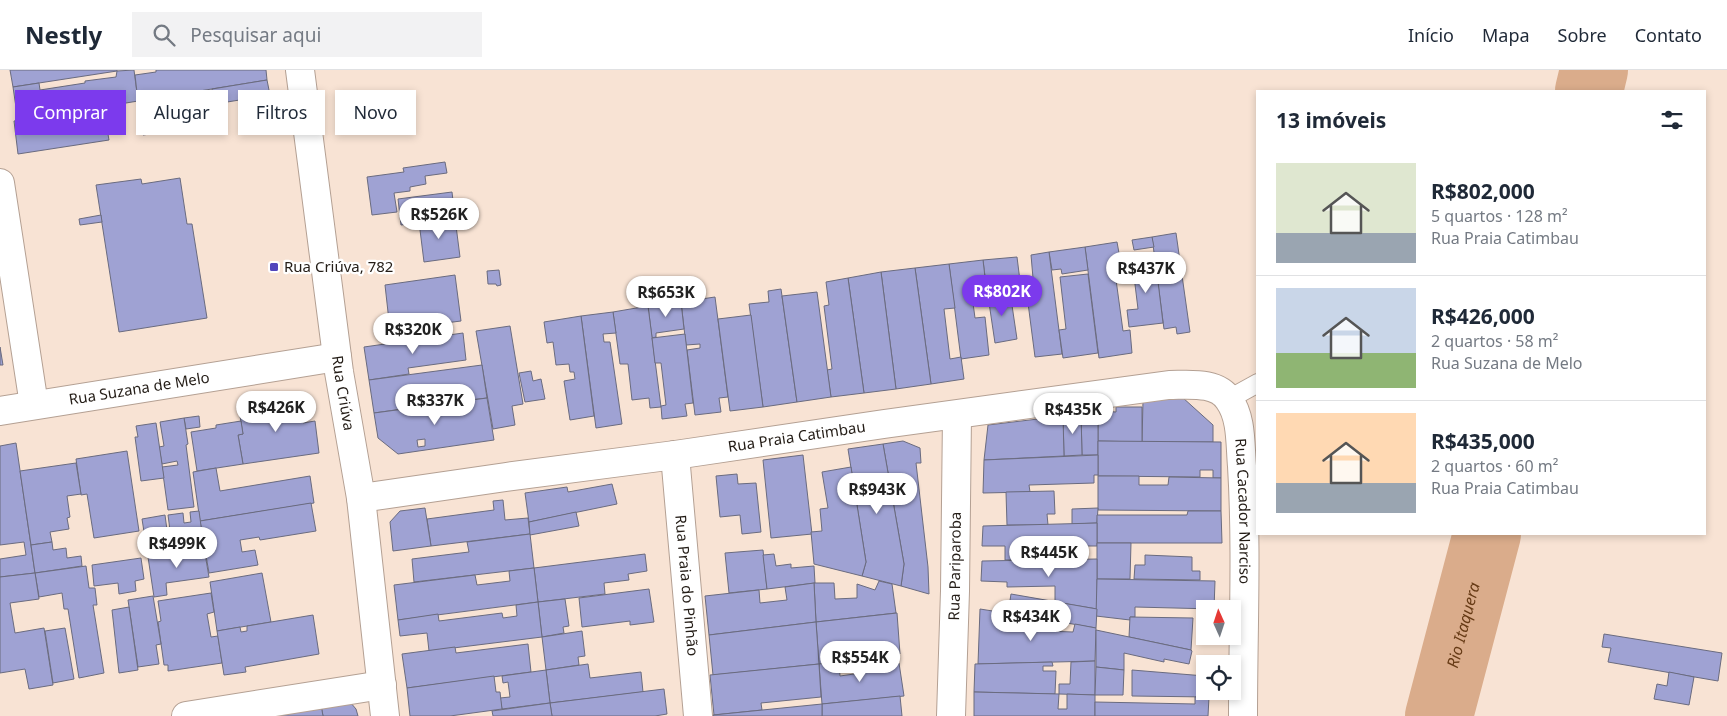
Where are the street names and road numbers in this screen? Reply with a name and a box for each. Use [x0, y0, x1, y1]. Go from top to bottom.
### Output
street label: Rua Criúva [328, 354, 360, 432]
street label: Rua Suzana de Melo [67, 367, 211, 409]
street label: Rua Praia Catimbau [726, 416, 867, 456]
street label: Rua Cacador Narciso [1231, 438, 1256, 584]
street label: Rua Pariparoba [943, 512, 965, 621]
street label: Rua Praia do Pinhão [671, 514, 704, 657]

